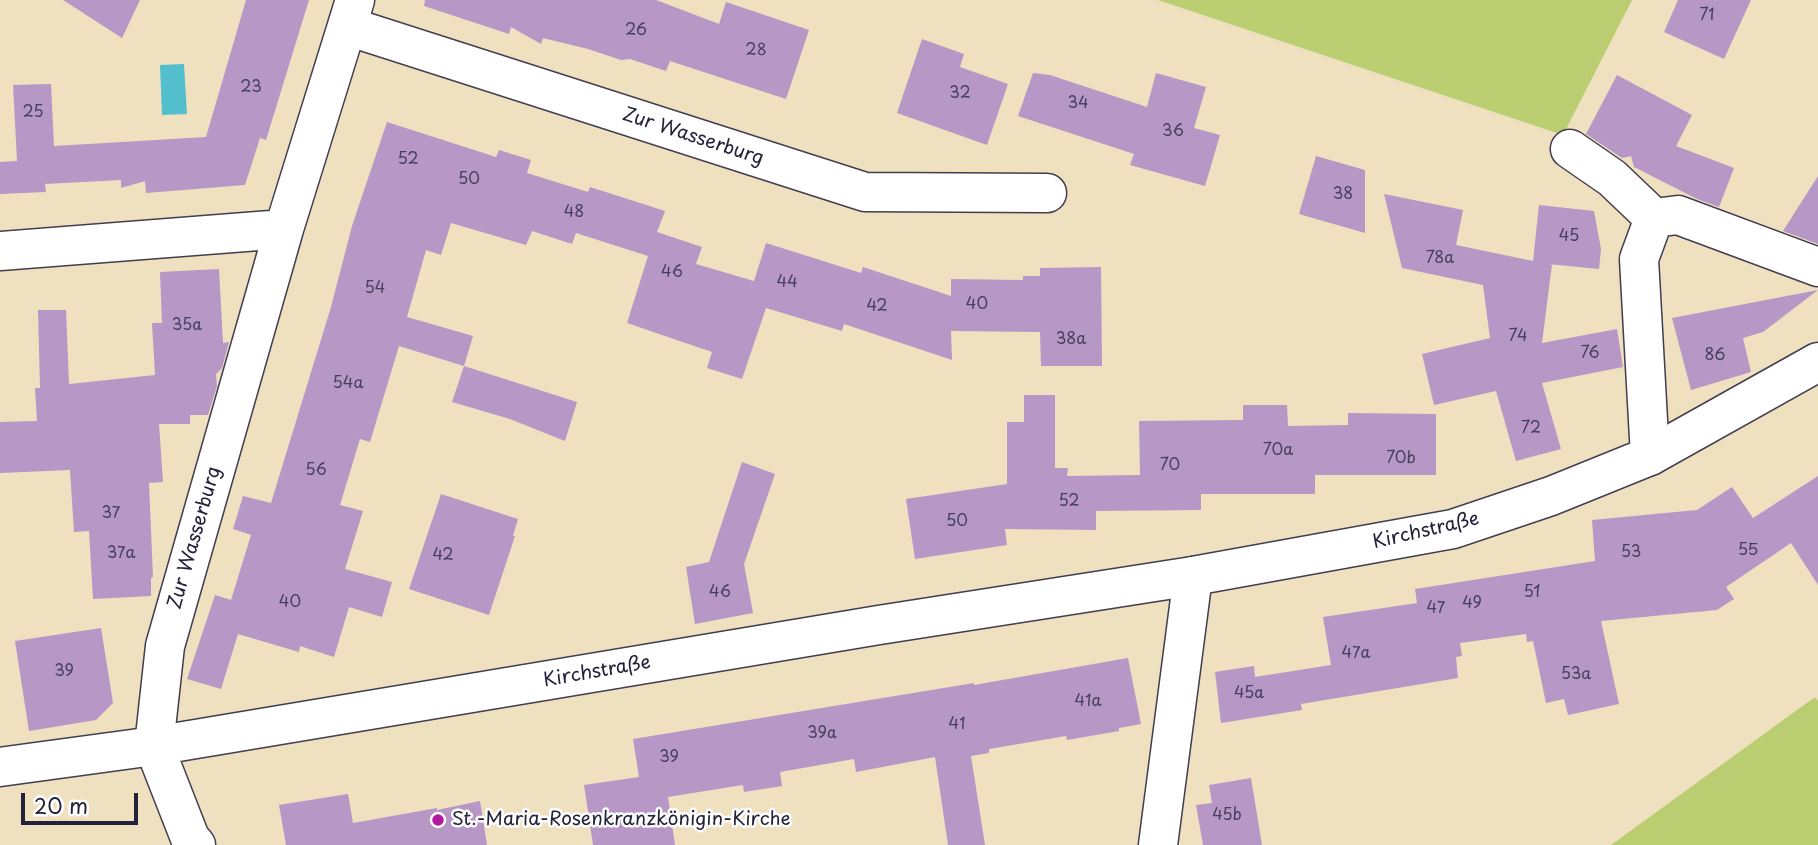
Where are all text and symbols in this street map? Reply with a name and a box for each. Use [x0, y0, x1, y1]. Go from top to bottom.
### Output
house number: 71 [1700, 6, 1714, 26]
house number: 26 [625, 21, 647, 41]
house number: 28 [745, 41, 767, 61]
house number: 23 [240, 78, 262, 98]
house number: 32 [949, 84, 971, 104]
house number: 34 [1067, 94, 1089, 114]
house number: 25 [22, 103, 44, 123]
street label: Zur Wasserburg [620, 103, 766, 171]
house number: 36 [1162, 122, 1184, 142]
house number: 52 [397, 150, 419, 170]
house number: 50 [458, 170, 480, 190]
house number: 38 [1333, 185, 1353, 205]
house number: 48 [564, 203, 584, 223]
house number: 45 [1559, 227, 1579, 247]
house number: 78a [1426, 249, 1454, 269]
house number: 46 [661, 263, 683, 283]
house number: 44 [776, 273, 798, 293]
house number: 54 [365, 279, 385, 299]
house number: 40 [966, 295, 988, 315]
house number: 42 [866, 297, 888, 317]
house number: 35a [172, 316, 202, 336]
house number: 74 [1509, 327, 1527, 347]
house number: 38a [1056, 330, 1086, 350]
house number: 76 [1580, 344, 1600, 364]
house number: 86 [1705, 346, 1725, 366]
house number: 54a [333, 374, 363, 394]
house number: 72 [1521, 419, 1541, 439]
house number: 70a [1263, 441, 1293, 461]
house number: 70b [1386, 449, 1416, 469]
house number: 70 [1160, 456, 1180, 476]
house number: 56 [305, 461, 327, 481]
street label: Zur Wasserburg [164, 464, 226, 612]
house number: 52 [1058, 492, 1080, 512]
house number: 37 [102, 504, 120, 524]
street label: Kirchstraße [1371, 508, 1481, 554]
house number: 50 [946, 512, 968, 532]
house number: 55 [1738, 541, 1758, 561]
house number: 53 [1621, 543, 1641, 563]
house number: 37a [107, 544, 135, 564]
house number: 42 [432, 546, 454, 566]
house number: 46 [709, 583, 731, 603]
house number: 51 [1523, 583, 1541, 603]
house number: 40 [279, 593, 301, 613]
house number: 49 [1462, 594, 1482, 614]
house number: 47 [1427, 599, 1445, 619]
house number: 47a [1342, 644, 1370, 664]
street label: Kirchstraße [542, 651, 652, 693]
house number: 39 [54, 662, 74, 682]
house number: 53a [1561, 665, 1591, 685]
house number: 45a [1234, 684, 1264, 704]
house number: 41a [1075, 692, 1101, 712]
house number: 41 [949, 715, 965, 735]
house number: 39a [807, 724, 837, 744]
house number: 39 [659, 748, 679, 768]
scale bar [24, 778, 142, 822]
text: 20 m [34, 789, 88, 821]
house number: 45b [1212, 806, 1242, 826]
place label: St.-Maria-Rosenkranzkönigin-Kirche [452, 809, 791, 831]
marker: St.-Maria-Rosenkranzkönigin-Kirche [430, 812, 446, 828]

